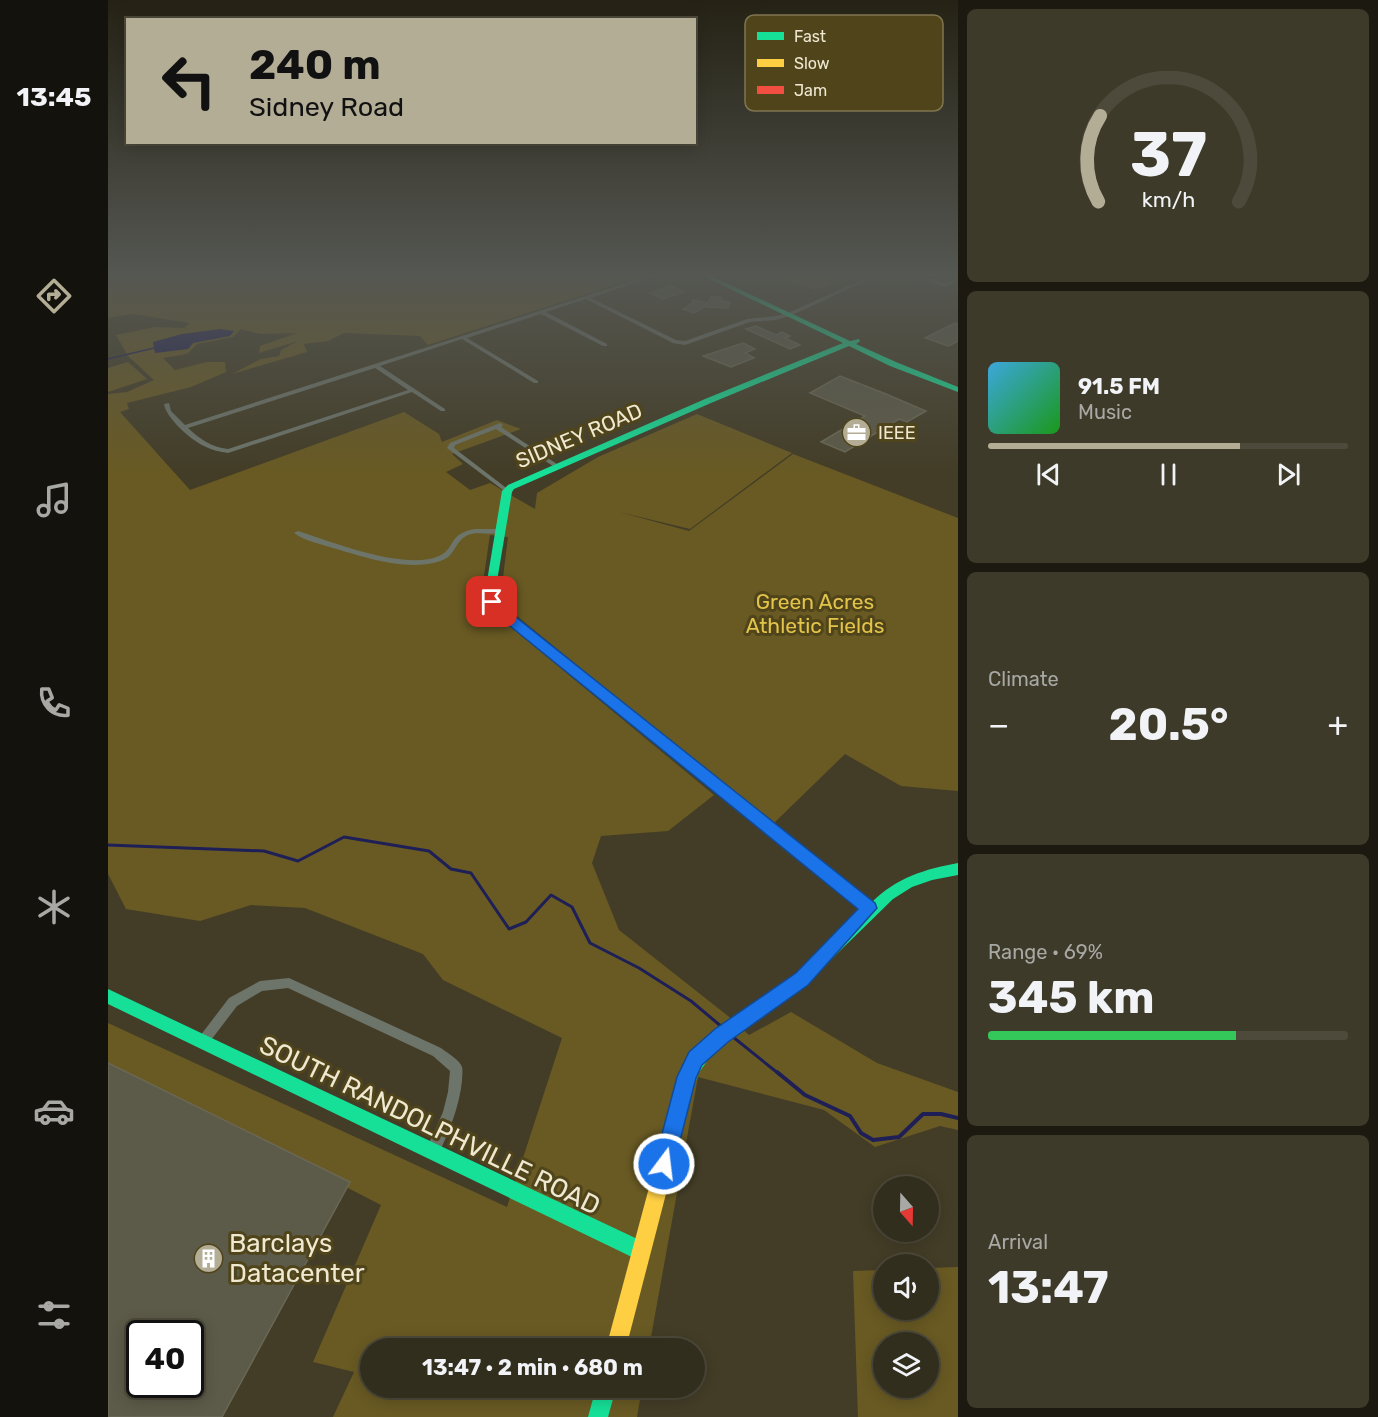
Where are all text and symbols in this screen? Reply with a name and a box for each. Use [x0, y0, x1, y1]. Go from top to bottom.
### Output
legend [745, 15, 943, 111]
text: Fast [794, 27, 826, 46]
text: 240 m [249, 40, 381, 90]
icon: left [150, 42, 228, 120]
text: Slow [794, 54, 830, 73]
text: 13:45 [17, 81, 91, 113]
text: Jam [794, 81, 827, 100]
text: Sidney Road [249, 91, 404, 123]
text: 37 [1130, 118, 1206, 192]
text: km/h [1141, 188, 1195, 213]
icon: directions [33, 275, 75, 317]
text: 91.5 FM [1078, 373, 1160, 400]
street label: SIDNEY ROAD [512, 398, 646, 473]
text: Music [1078, 400, 1132, 424]
office icon: IEEE [841, 417, 873, 449]
place label: IEEE [878, 422, 916, 444]
icon: previous [1032, 458, 1065, 491]
icon: pause [1152, 458, 1185, 491]
icon: next [1272, 458, 1305, 491]
icon: music [33, 479, 75, 521]
pin [466, 576, 517, 627]
icon: arrive [475, 585, 508, 618]
park label: Green Acres Athletic Fields [746, 589, 884, 638]
text: Climate [988, 667, 1059, 691]
icon: phone [33, 682, 75, 724]
text: 20.5° [1109, 698, 1228, 751]
text: − [988, 705, 1009, 744]
text: + [1327, 705, 1348, 744]
icon: climate [33, 886, 75, 928]
text: Range · 69% [988, 940, 1103, 964]
text: 345 km [988, 971, 1155, 1024]
street label: SOUTH RANDOLPHVILLE ROAD [254, 1029, 605, 1222]
icon: car [33, 1090, 75, 1132]
position arrow [632, 1132, 696, 1196]
north arrow [873, 1176, 939, 1242]
map controls [873, 1176, 939, 1398]
place label: Barclays Datacenter [229, 1228, 365, 1289]
text: Arrival [988, 1230, 1048, 1254]
building icon: Barclays Datacenter [192, 1242, 224, 1274]
button: sound [873, 1254, 939, 1320]
text: 13:47 [988, 1261, 1109, 1314]
icon: filters [33, 1294, 75, 1336]
speed limit sign: 40 [126, 1320, 204, 1398]
button: layers [873, 1332, 939, 1398]
text: 13:47 · 2 min · 680 m [422, 1354, 643, 1381]

